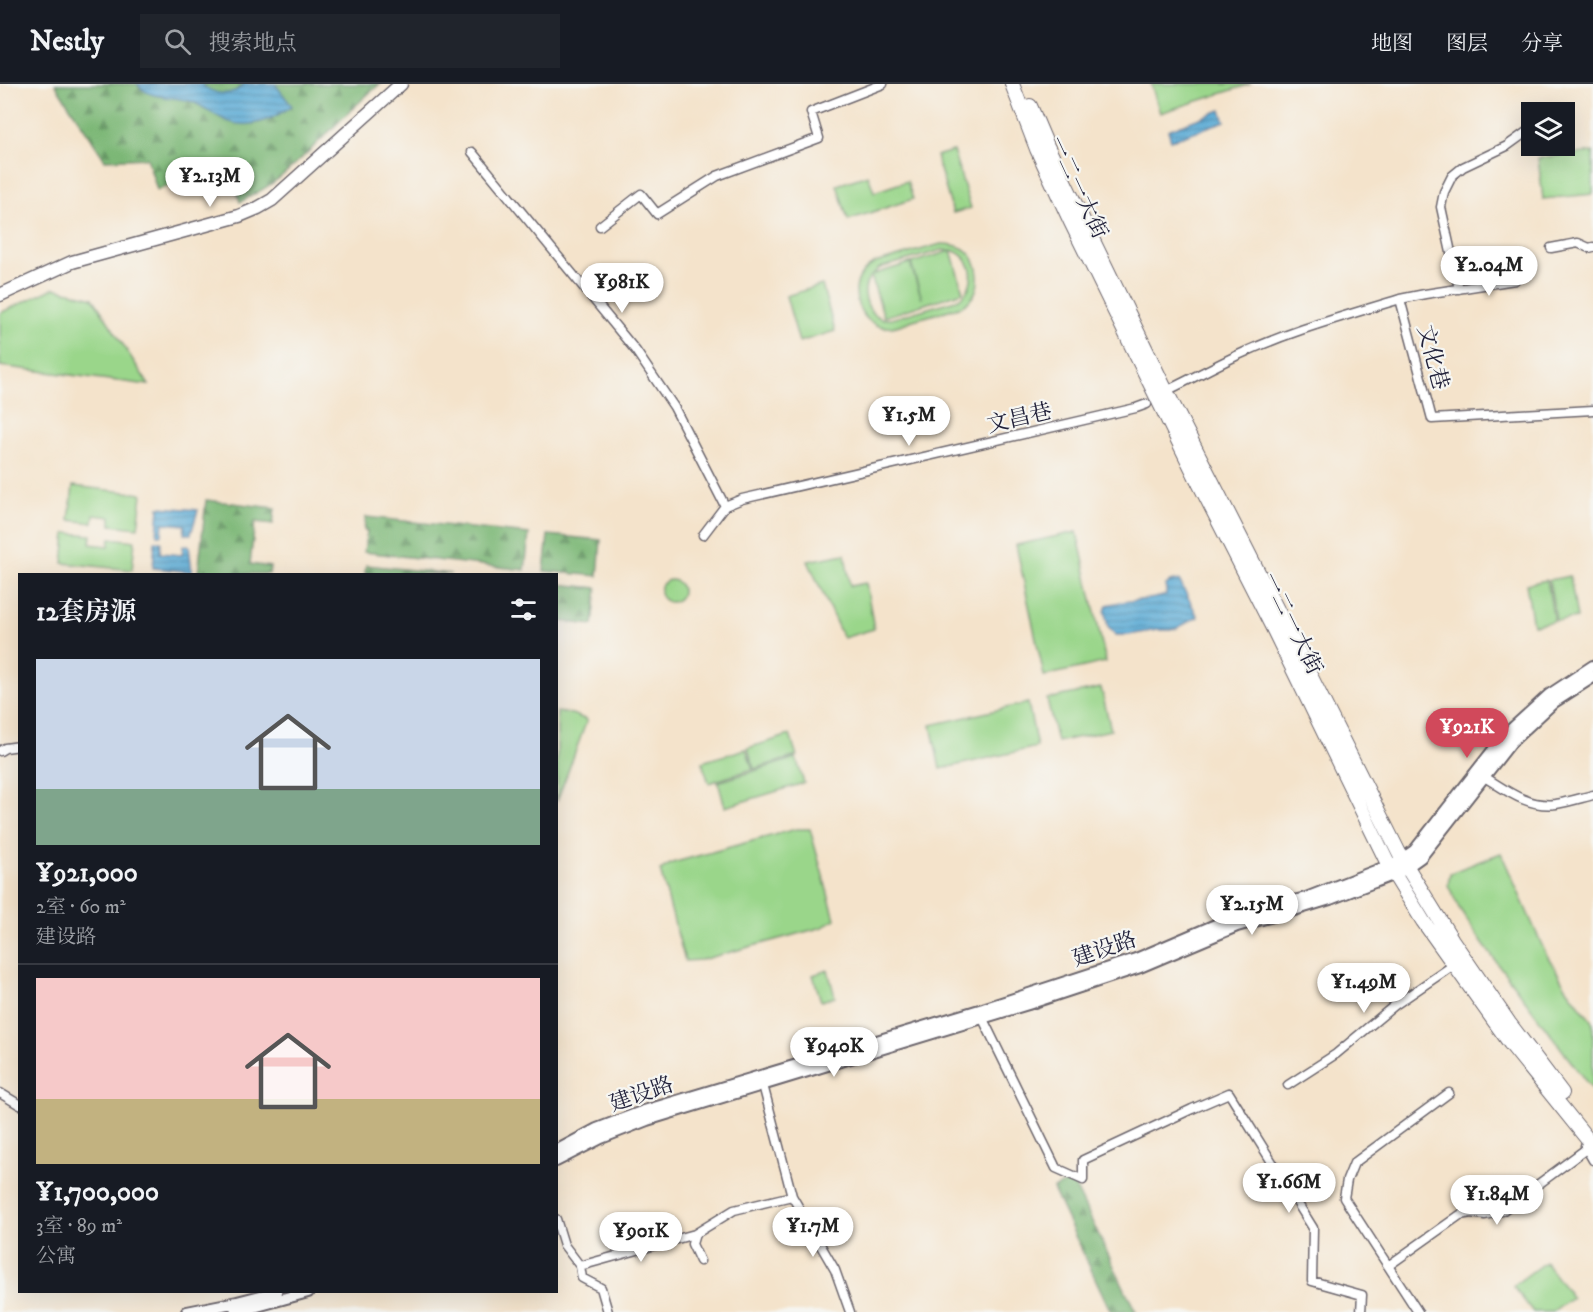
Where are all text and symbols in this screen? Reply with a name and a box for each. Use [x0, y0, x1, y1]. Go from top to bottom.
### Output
search box [140, 14, 560, 68]
text: Nestly [30, 24, 104, 59]
icon: search [161, 25, 194, 58]
text: 搜索地点 [209, 30, 297, 57]
text: 地图 [1371, 31, 1413, 57]
text: 图层 [1446, 31, 1488, 57]
text: 分享 [1521, 31, 1563, 57]
map controls [1521, 102, 1575, 156]
button: layers [1521, 102, 1575, 156]
street label: 一二一大街 [1042, 132, 1113, 243]
pin: ¥2.13M [161, 157, 259, 208]
text: ¥2.13M [179, 164, 241, 189]
pin: ¥2.04M [1440, 246, 1538, 297]
text: ¥2.04M [1455, 253, 1523, 278]
pin: ¥981K [580, 263, 664, 314]
text: ¥981K [595, 270, 649, 295]
street label: 文化巷 [1411, 322, 1454, 393]
pin: ¥1.5M [867, 396, 951, 447]
street label: 文昌巷 [984, 398, 1055, 439]
text: ¥1.5M [882, 403, 936, 428]
street label: 一二一大街 [1255, 568, 1328, 679]
icon: filters [507, 593, 540, 626]
text: 12套房源 [36, 596, 136, 629]
icon: home [234, 698, 342, 806]
pin: ¥921K [1425, 708, 1509, 759]
text: ¥921K [1440, 715, 1494, 740]
text: ¥921,000 [36, 857, 138, 890]
pin: ¥2.15M [1203, 885, 1301, 936]
text: ¥2.15M [1220, 892, 1284, 917]
text: 2室 · 60 m² [36, 895, 126, 920]
text: 建设路 [36, 925, 96, 950]
street label: 建设路 [1069, 926, 1140, 973]
pin: ¥1.49M [1315, 963, 1413, 1014]
text: ¥1.49M [1331, 970, 1397, 995]
icon: home [234, 1017, 342, 1125]
pin: ¥940K [792, 1027, 876, 1078]
text: ¥940K [804, 1034, 864, 1059]
street label: 建设路 [606, 1071, 677, 1118]
pin: ¥1.66M [1240, 1163, 1338, 1214]
text: ¥1.66M [1257, 1170, 1321, 1195]
pin: ¥1.84M [1448, 1175, 1546, 1226]
text: ¥1,700,000 [36, 1176, 159, 1209]
text: ¥1.84M [1464, 1182, 1530, 1207]
pin: ¥1.7M [771, 1207, 855, 1258]
pin: ¥901K [599, 1212, 683, 1263]
text: 3室 · 89 m² [36, 1214, 122, 1239]
text: ¥1.7M [786, 1214, 840, 1239]
text: ¥901K [613, 1219, 669, 1244]
text: 公寓 [36, 1244, 76, 1269]

